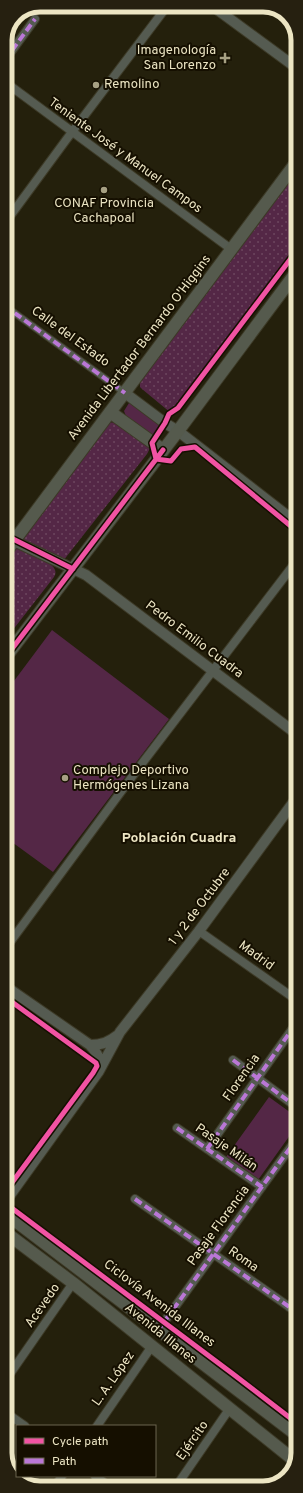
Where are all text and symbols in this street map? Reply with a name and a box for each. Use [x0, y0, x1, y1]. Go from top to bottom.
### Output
place label: Imagenología San Lorenzo [137, 43, 216, 74]
marker: Imagenología San Lorenzo [219, 52, 231, 64]
place label: Remolino [104, 77, 159, 93]
marker: Remolino [91, 80, 101, 90]
street label: Teniente José y Manuel Campos [45, 95, 205, 217]
marker: CONAF Provincia Cachapoal [99, 185, 109, 195]
place label: CONAF Provincia Cachapoal [54, 196, 154, 227]
street label: Avenida Libertador Bernardo O'Higgins [65, 252, 215, 444]
street label: Calle del Estado [28, 303, 112, 371]
street label: Pedro Emilio Cuadra [142, 598, 246, 682]
place label: Complejo Deportivo Hermógenes Lizana [73, 763, 189, 794]
marker: Complejo Deportivo Hermógenes Lizana [60, 773, 70, 783]
district label: Población Cuadra [122, 830, 236, 847]
street label: 1 y 2 de Octubre [166, 865, 234, 949]
street label: Madrid [235, 938, 277, 974]
street label: Florencia [220, 1051, 264, 1105]
street label: Pasaje Milán [192, 1121, 260, 1175]
street label: Pasaje Florencia [185, 1183, 253, 1269]
street label: Roma [225, 1244, 261, 1276]
street label: Ciclovía Avenida Illanes [100, 1257, 218, 1351]
street label: Acevedo [22, 1281, 64, 1331]
street label: Avenida Illanes [121, 1300, 199, 1368]
street label: L. A. López [89, 1349, 139, 1409]
street label: Ejército [174, 1418, 212, 1464]
legend [16, 1425, 156, 1477]
text: Cycle path [52, 1434, 109, 1450]
text: Path [52, 1454, 77, 1470]

